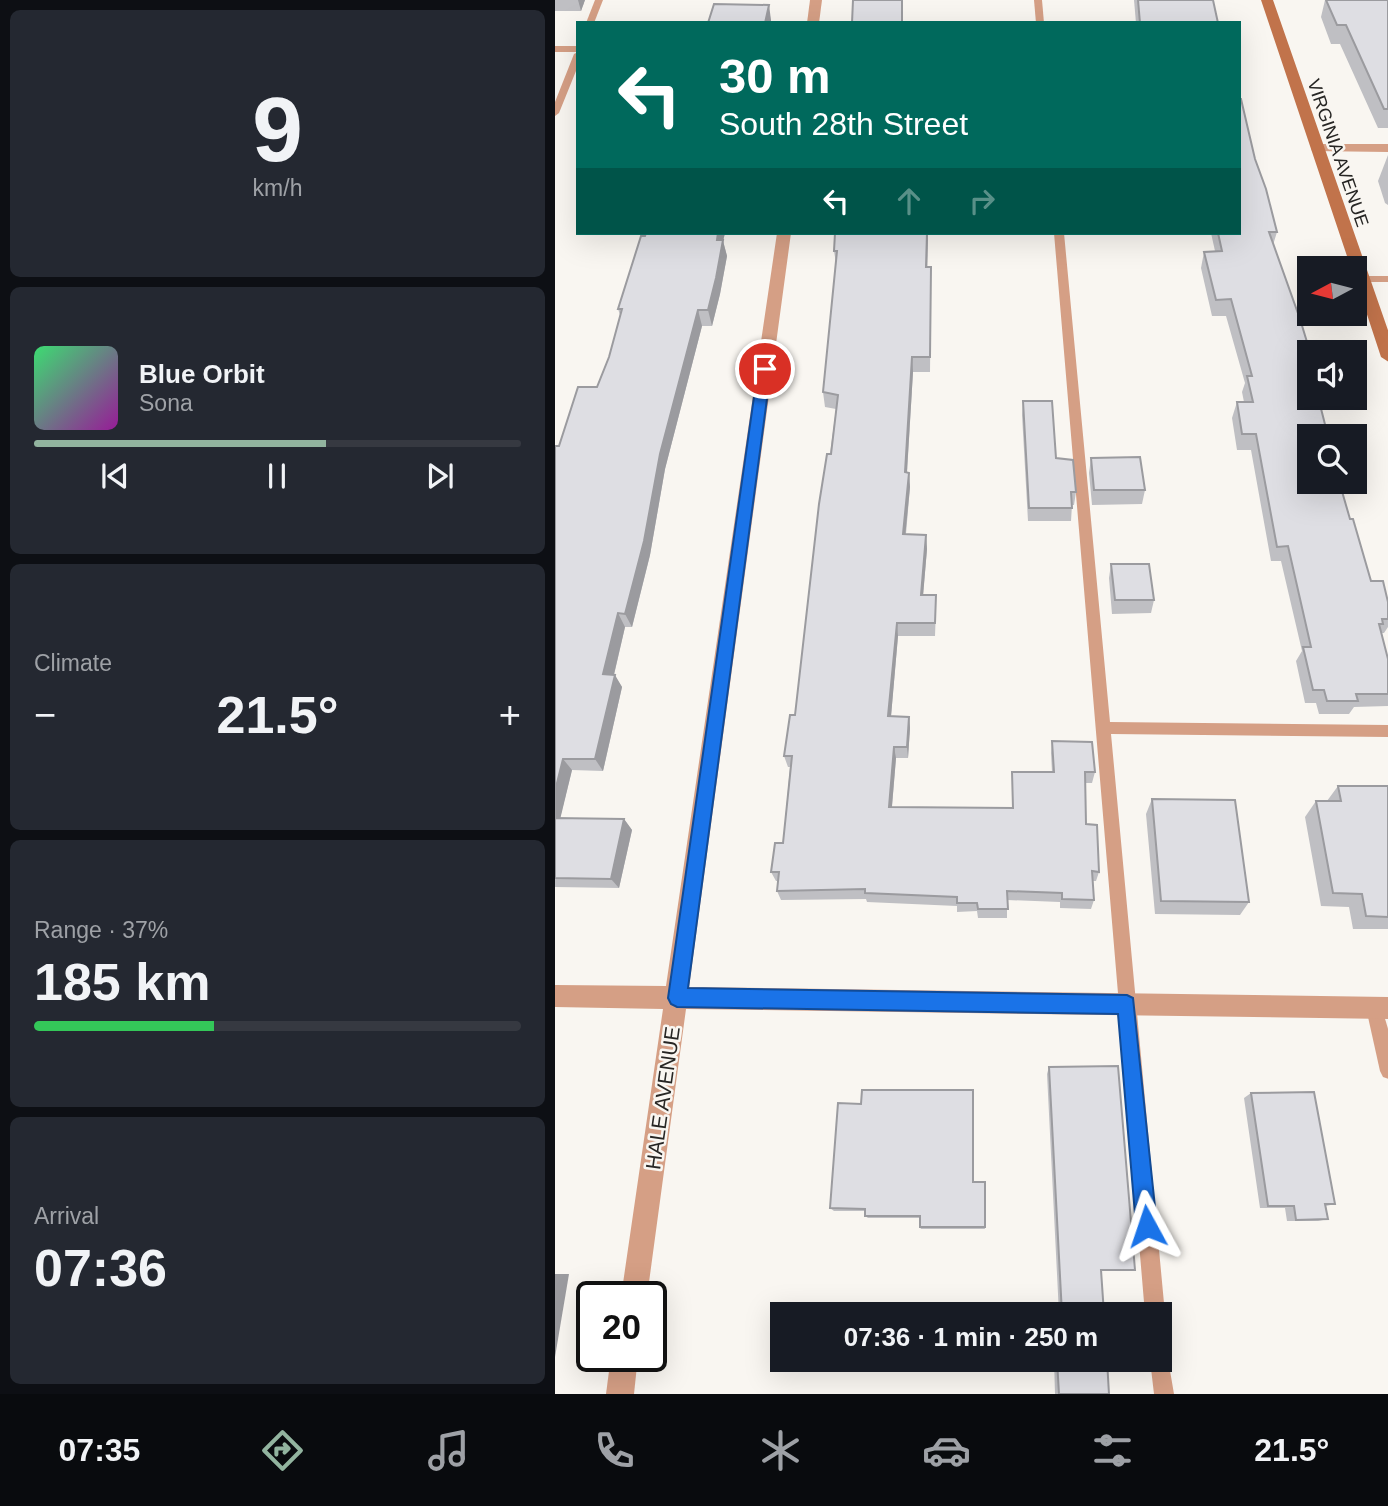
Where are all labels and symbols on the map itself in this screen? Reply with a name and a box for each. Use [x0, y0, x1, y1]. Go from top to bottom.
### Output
street label: VIRGINIA AVENUE [1303, 77, 1373, 229]
north arrow [1297, 256, 1367, 326]
pin [735, 339, 795, 399]
street label: HALE AVENUE [641, 1025, 684, 1171]
position arrow [1110, 1189, 1184, 1263]
speed limit sign: 20 [576, 1281, 667, 1372]

